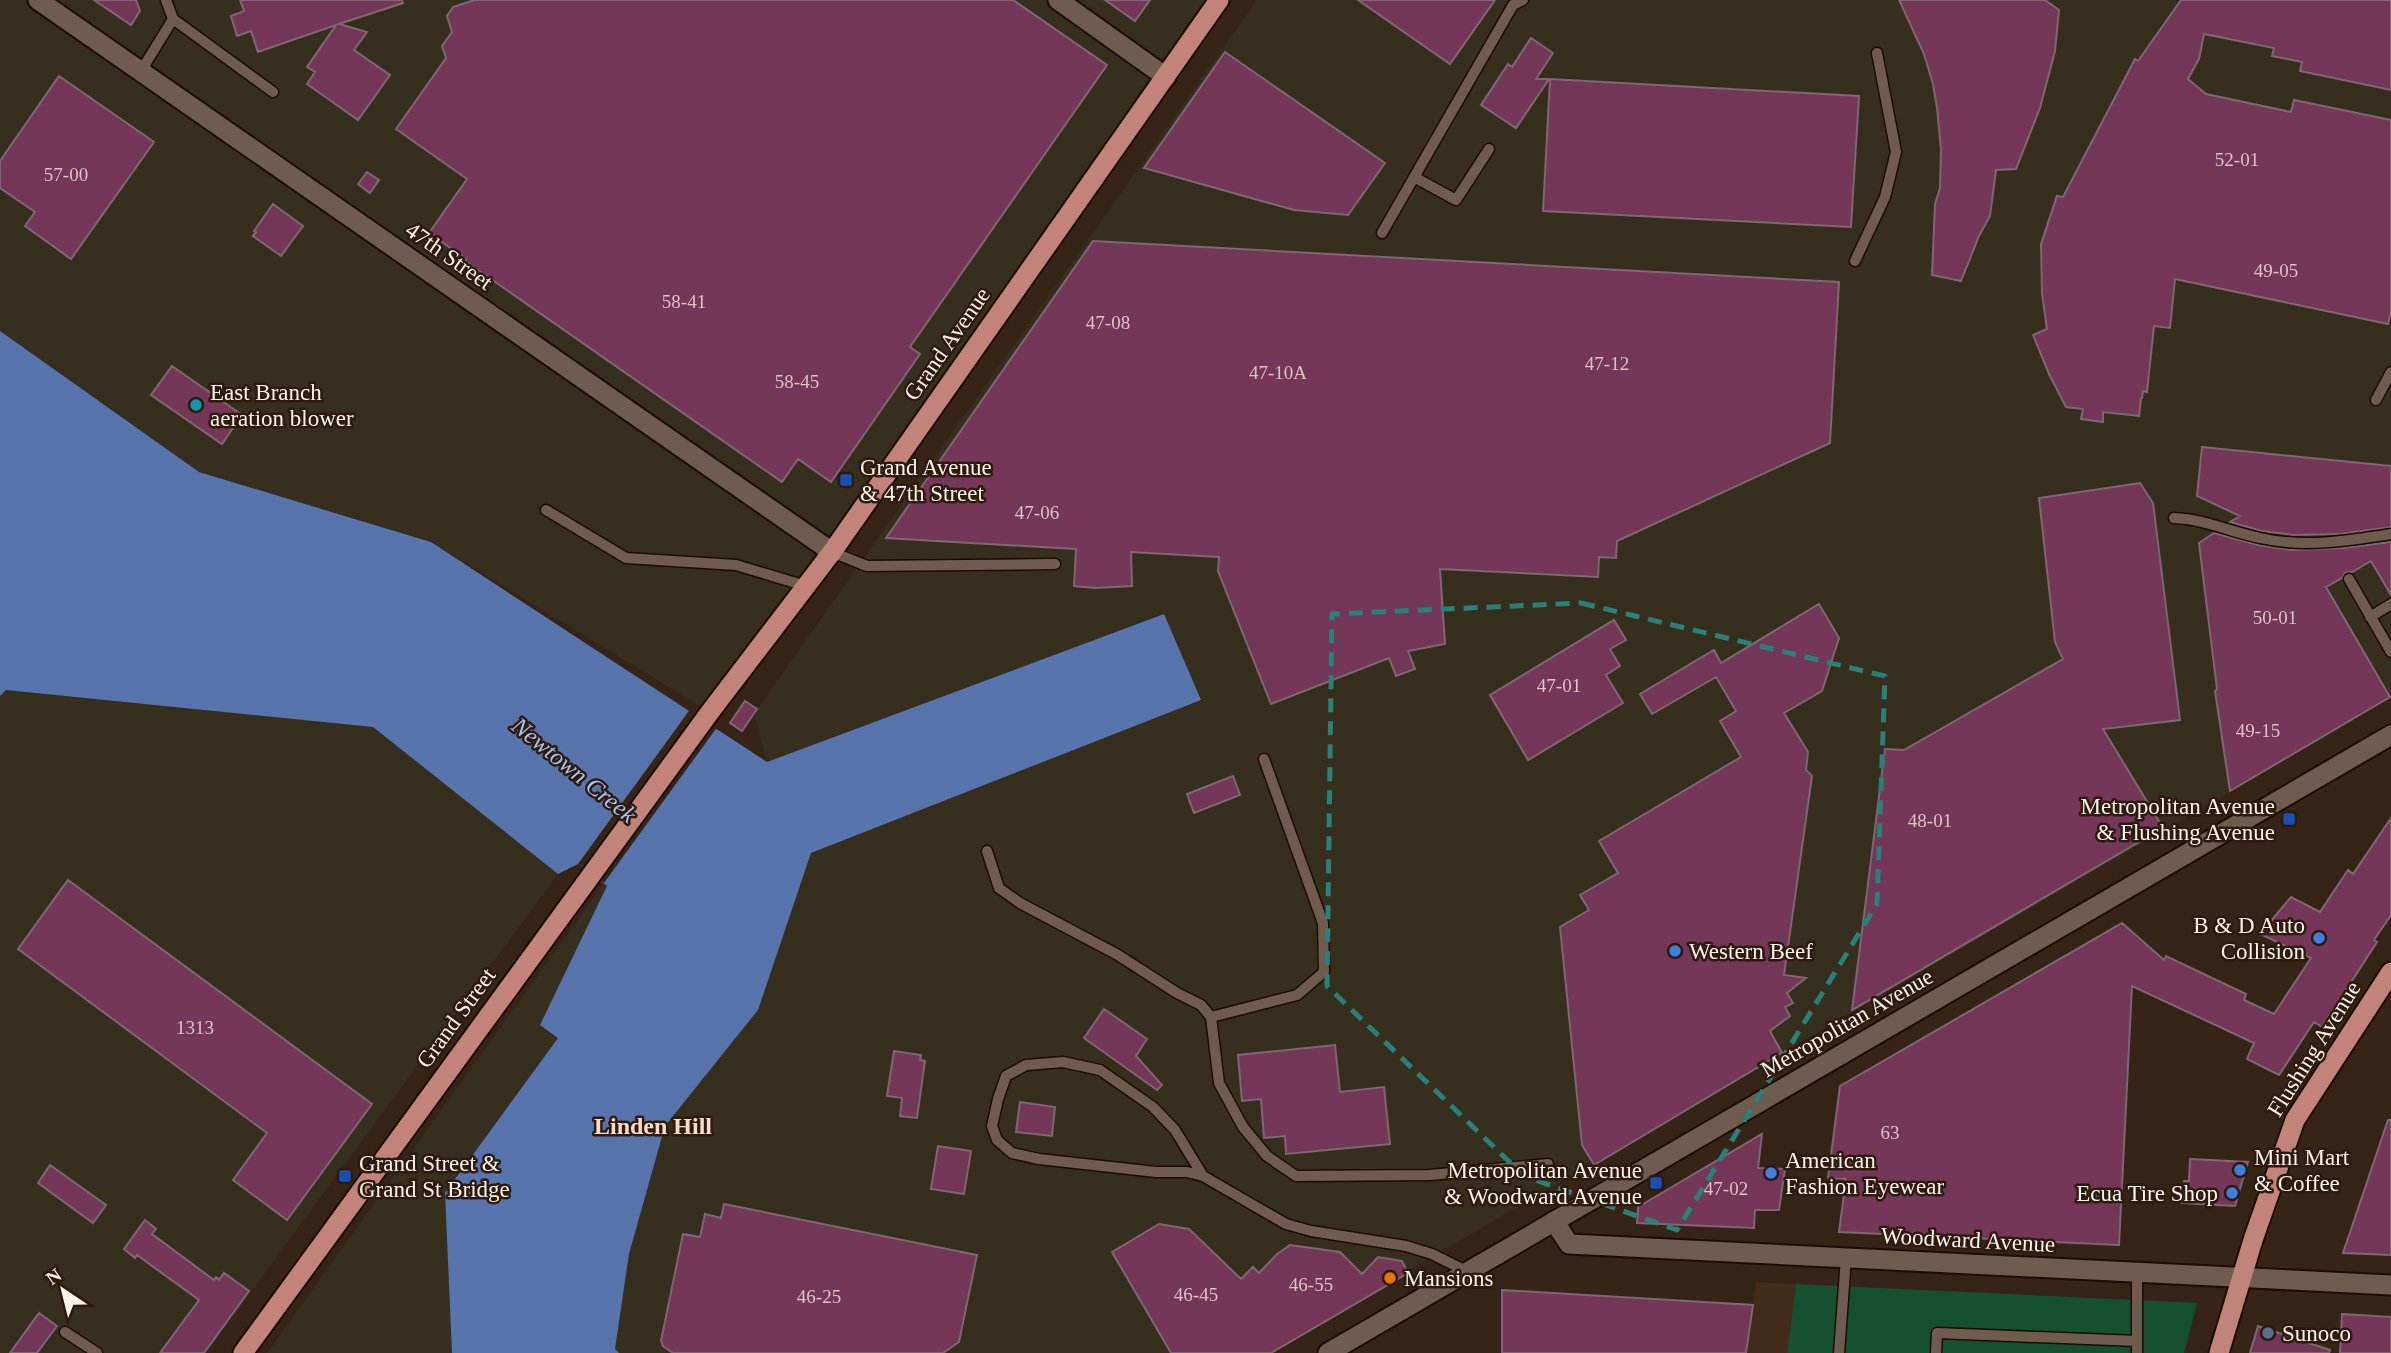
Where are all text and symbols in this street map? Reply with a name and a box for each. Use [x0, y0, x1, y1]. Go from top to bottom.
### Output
house number: 52-01 [2215, 149, 2259, 170]
house number: 57-00 [44, 164, 88, 185]
street label: 47th Street [401, 217, 498, 295]
house number: 49-05 [2254, 260, 2298, 281]
street label: Grand Avenue [899, 283, 995, 405]
house number: 58-41 [662, 291, 706, 312]
house number: 47-08 [1086, 312, 1130, 333]
house number: 47-12 [1585, 353, 1629, 374]
house number: 47-10A [1249, 362, 1307, 383]
house number: 58-45 [775, 371, 819, 392]
place label: East Branch aeration blower [210, 380, 354, 431]
marker: East Branch aeration blower [188, 397, 204, 413]
place label: Grand Avenue & 47th Street [860, 455, 992, 506]
marker: Grand Avenue & 47th Street [838, 472, 854, 488]
house number: 47-06 [1015, 502, 1059, 523]
house number: 50-01 [2253, 607, 2297, 628]
house number: 47-01 [1537, 675, 1581, 696]
water label: Newtown Creek [506, 712, 641, 828]
house number: 49-15 [2236, 720, 2280, 741]
place label: Metropolitan Avenue & Flushing Avenue [2081, 794, 2275, 845]
house number: 48-01 [1908, 810, 1952, 831]
marker: Metropolitan Avenue & Flushing Avenue [2281, 811, 2297, 827]
place label: B & D Auto Collision [2193, 913, 2305, 964]
marker: B & D Auto Collision [2311, 930, 2327, 946]
place label: Western Beef [1689, 939, 1813, 964]
marker: Western Beef [1667, 943, 1683, 959]
street label: Grand Street [412, 963, 501, 1073]
street label: Metropolitan Avenue [1757, 964, 1937, 1082]
street label: Flushing Avenue [2262, 977, 2366, 1121]
house number: 1313 [176, 1017, 214, 1038]
district label: Linden Hill [594, 1113, 712, 1139]
house number: 63 [1881, 1122, 1900, 1143]
place label: Mini Mart & Coffee [2254, 1145, 2350, 1196]
place label: American Fashion Eyewear [1785, 1148, 1944, 1199]
place label: Grand Street & Grand St Bridge [359, 1151, 510, 1202]
place label: Metropolitan Avenue & Woodward Avenue [1444, 1158, 1642, 1209]
marker: Mini Mart & Coffee [2232, 1162, 2248, 1178]
marker: American Fashion Eyewear [1763, 1165, 1779, 1181]
marker: Grand Street & Grand St Bridge [337, 1168, 353, 1184]
marker: Metropolitan Avenue & Woodward Avenue [1648, 1175, 1664, 1191]
house number: 47-02 [1704, 1178, 1748, 1199]
place label: Ecua Tire Shop [2076, 1181, 2218, 1206]
marker: Ecua Tire Shop [2224, 1185, 2240, 1201]
street label: Woodward Avenue [1880, 1223, 2056, 1257]
north arrow [28, 1255, 98, 1325]
text: N [42, 1264, 65, 1289]
place label: Mansions [1404, 1266, 1494, 1291]
marker: Mansions [1382, 1270, 1398, 1286]
house number: 46-55 [1289, 1274, 1333, 1295]
house number: 46-45 [1174, 1284, 1218, 1305]
house number: 46-25 [797, 1286, 841, 1307]
place label: Sunoco [2282, 1321, 2351, 1346]
marker: Sunoco [2260, 1325, 2276, 1341]

